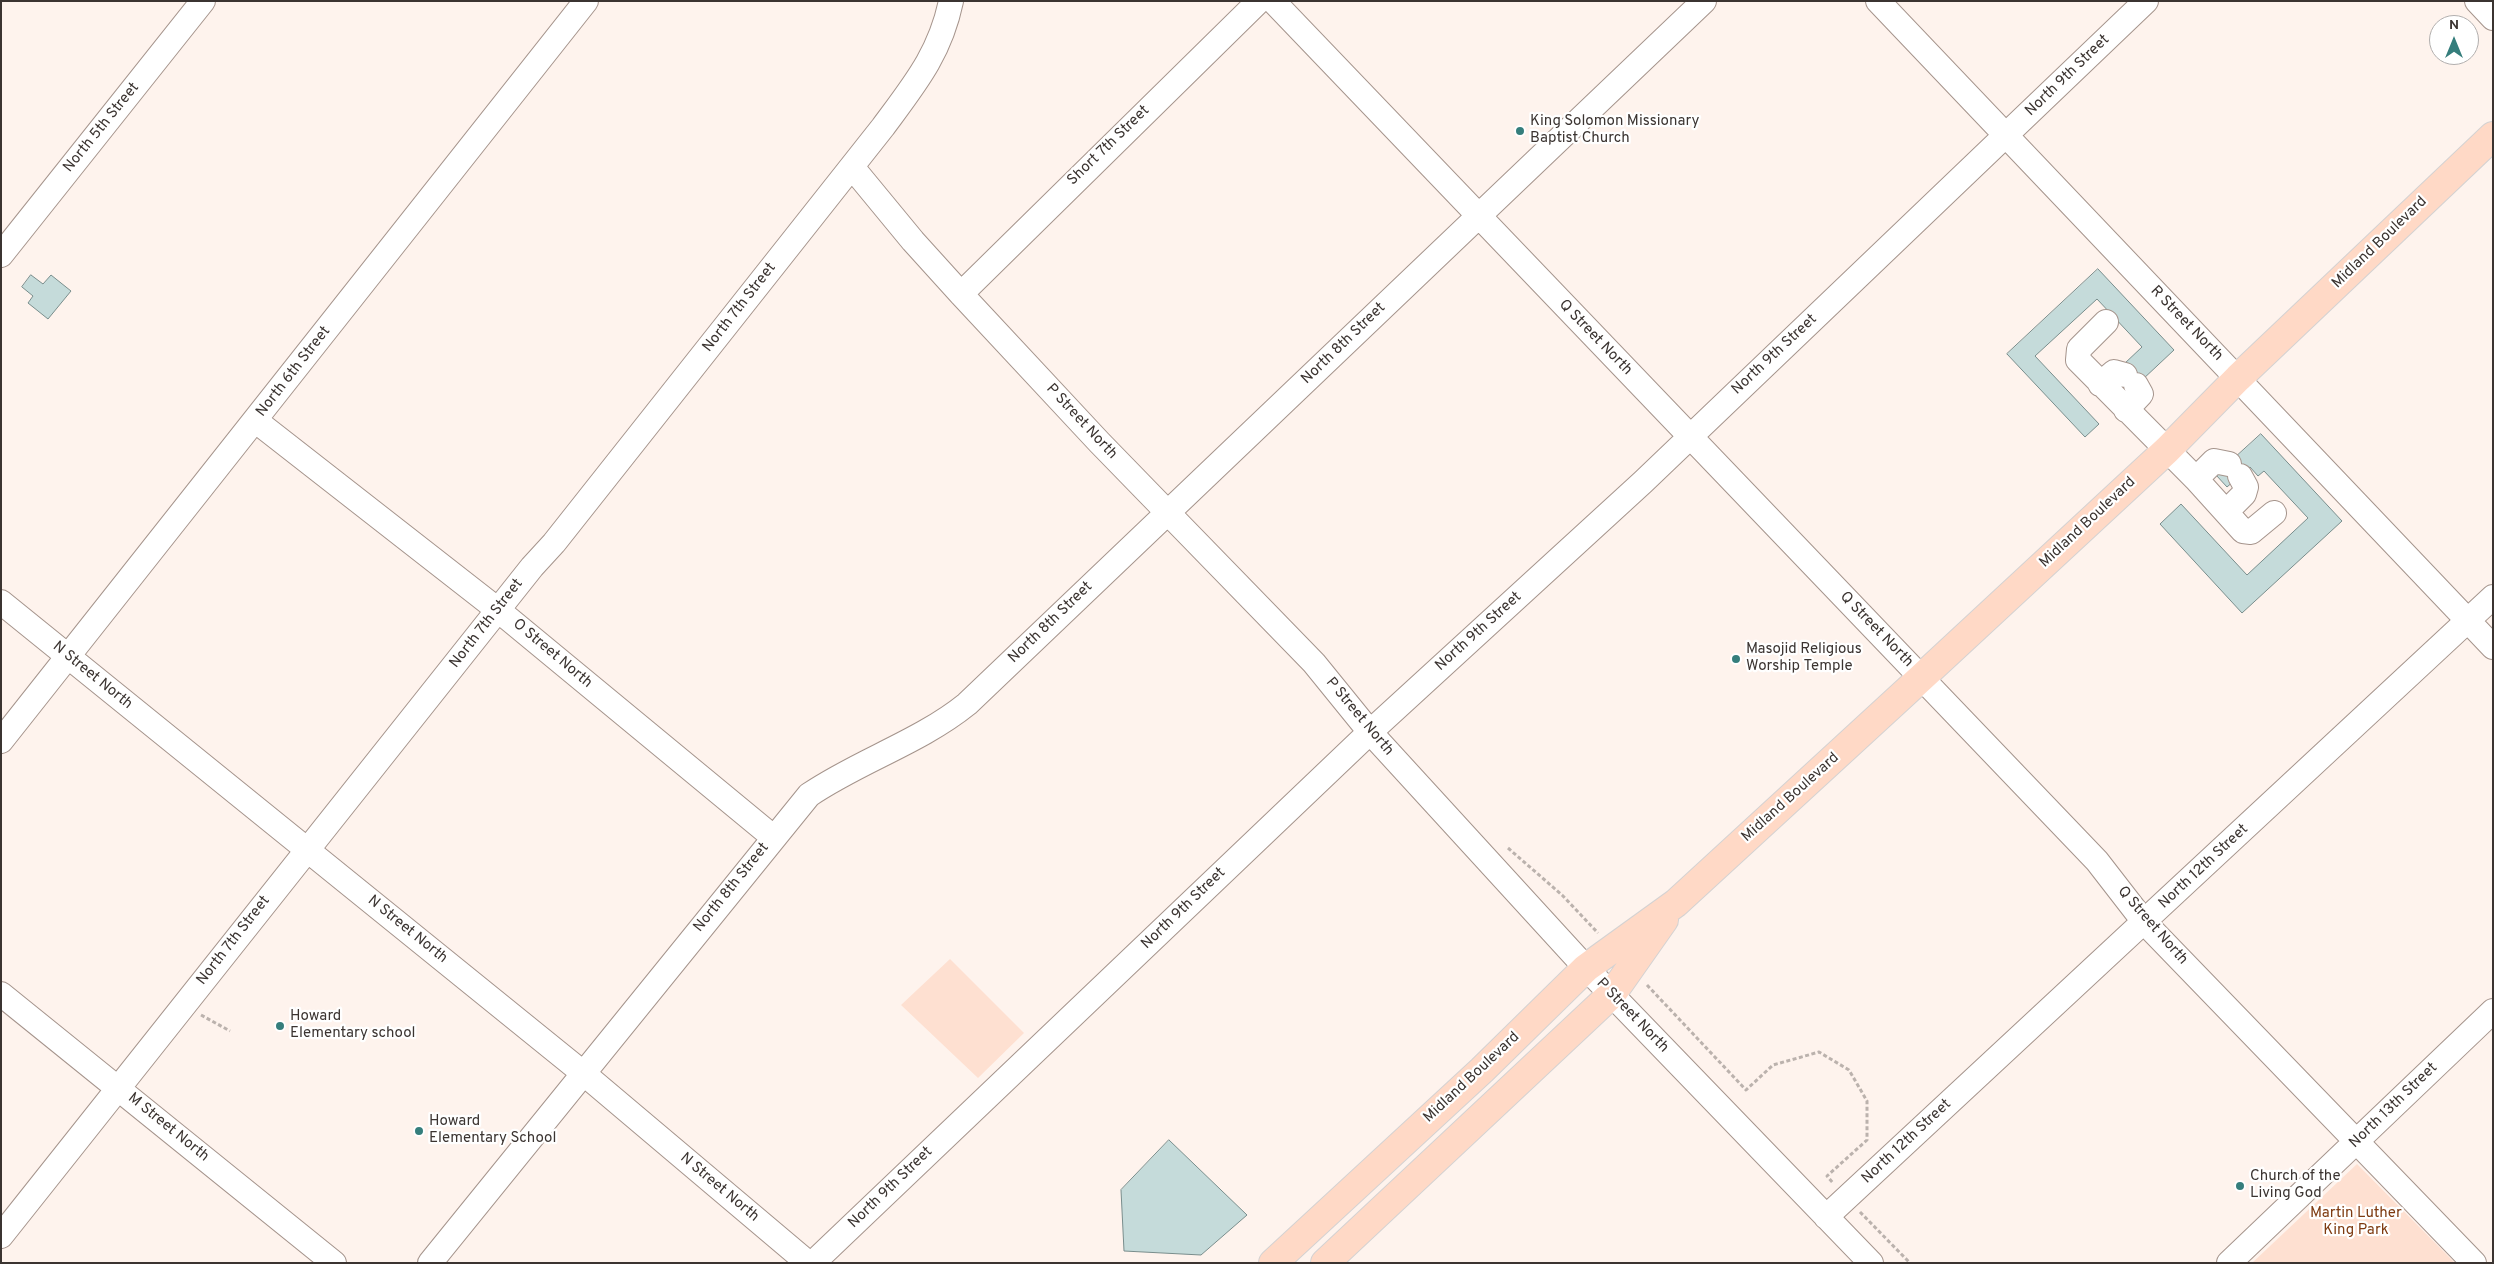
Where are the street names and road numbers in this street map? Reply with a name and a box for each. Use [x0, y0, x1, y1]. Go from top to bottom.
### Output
street label: North 9th Street [2022, 31, 2114, 121]
street label: North 5th Street [60, 79, 144, 177]
street label: Short 7th Street [1064, 102, 1154, 190]
street label: Midland Boulevard [2329, 193, 2431, 293]
street label: North 7th Street [700, 260, 780, 356]
street label: R Street North [2146, 283, 2226, 365]
street label: Q Street North [1554, 296, 1636, 380]
street label: North 8th Street [1298, 299, 1390, 389]
street label: North 9th Street [1729, 311, 1821, 399]
street label: North 6th Street [253, 323, 335, 421]
street label: P Street North [1041, 381, 1121, 463]
street label: Midland Boulevard [2036, 474, 2140, 572]
street label: North 7th Street [447, 576, 527, 672]
street label: North 8th Street [1005, 578, 1097, 668]
street label: Q Street North [1835, 588, 1917, 672]
street label: North 9th Street [1432, 589, 1526, 675]
street label: O Street North [509, 616, 595, 692]
street label: N Street North [48, 638, 136, 714]
street label: P Street North [1321, 674, 1397, 760]
street label: Midland Boulevard [1739, 750, 1843, 846]
street label: North 12th Street [2156, 821, 2252, 913]
street label: North 8th Street [690, 840, 774, 936]
street label: North 9th Street [1138, 864, 1230, 954]
street label: Q Street North [2113, 883, 2191, 969]
street label: N Street North [363, 892, 451, 968]
street label: North 7th Street [194, 893, 274, 989]
street label: P Street North [1592, 975, 1672, 1057]
street label: Midland Boulevard [1420, 1029, 1524, 1127]
street label: North 13th Street [2346, 1059, 2442, 1153]
street label: M Street North [124, 1090, 212, 1166]
street label: North 12th Street [1859, 1096, 1955, 1188]
street label: North 9th Street [845, 1143, 937, 1233]
street label: N Street North [676, 1150, 762, 1226]

